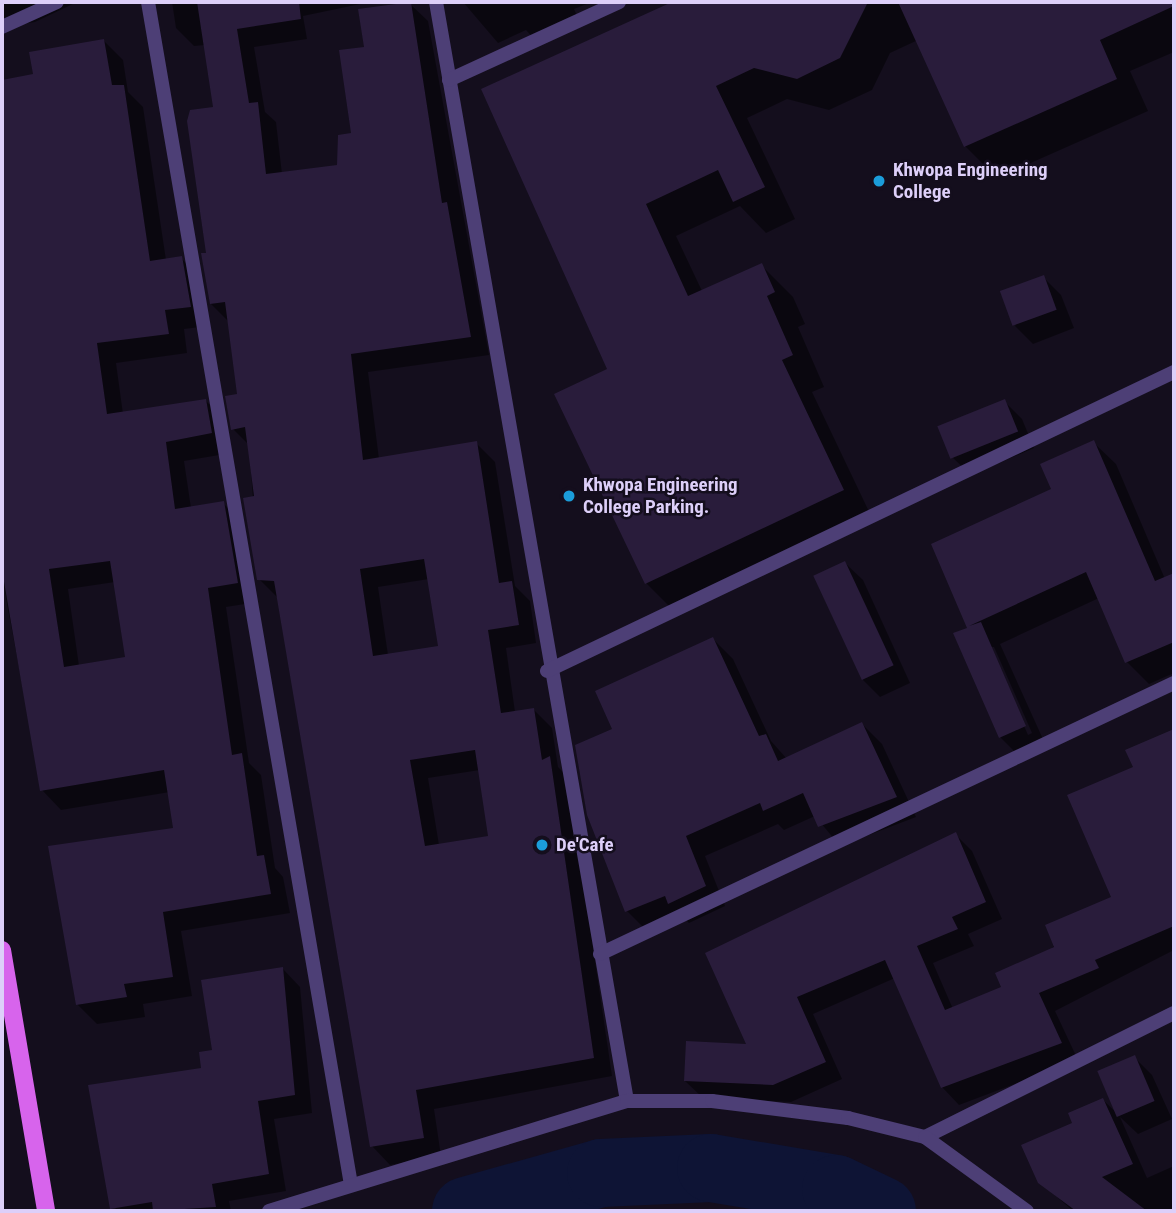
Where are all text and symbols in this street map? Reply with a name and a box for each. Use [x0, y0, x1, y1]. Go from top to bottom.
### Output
place label: Khwopa Engineering College [893, 159, 1048, 203]
marker: Khwopa Engineering College [871, 173, 887, 189]
place label: Khwopa Engineering College Parking. [583, 474, 738, 518]
marker: Khwopa Engineering College Parking. [561, 488, 577, 504]
place label: De'Cafe [556, 834, 614, 856]
marker: De'Cafe [534, 837, 550, 853]

